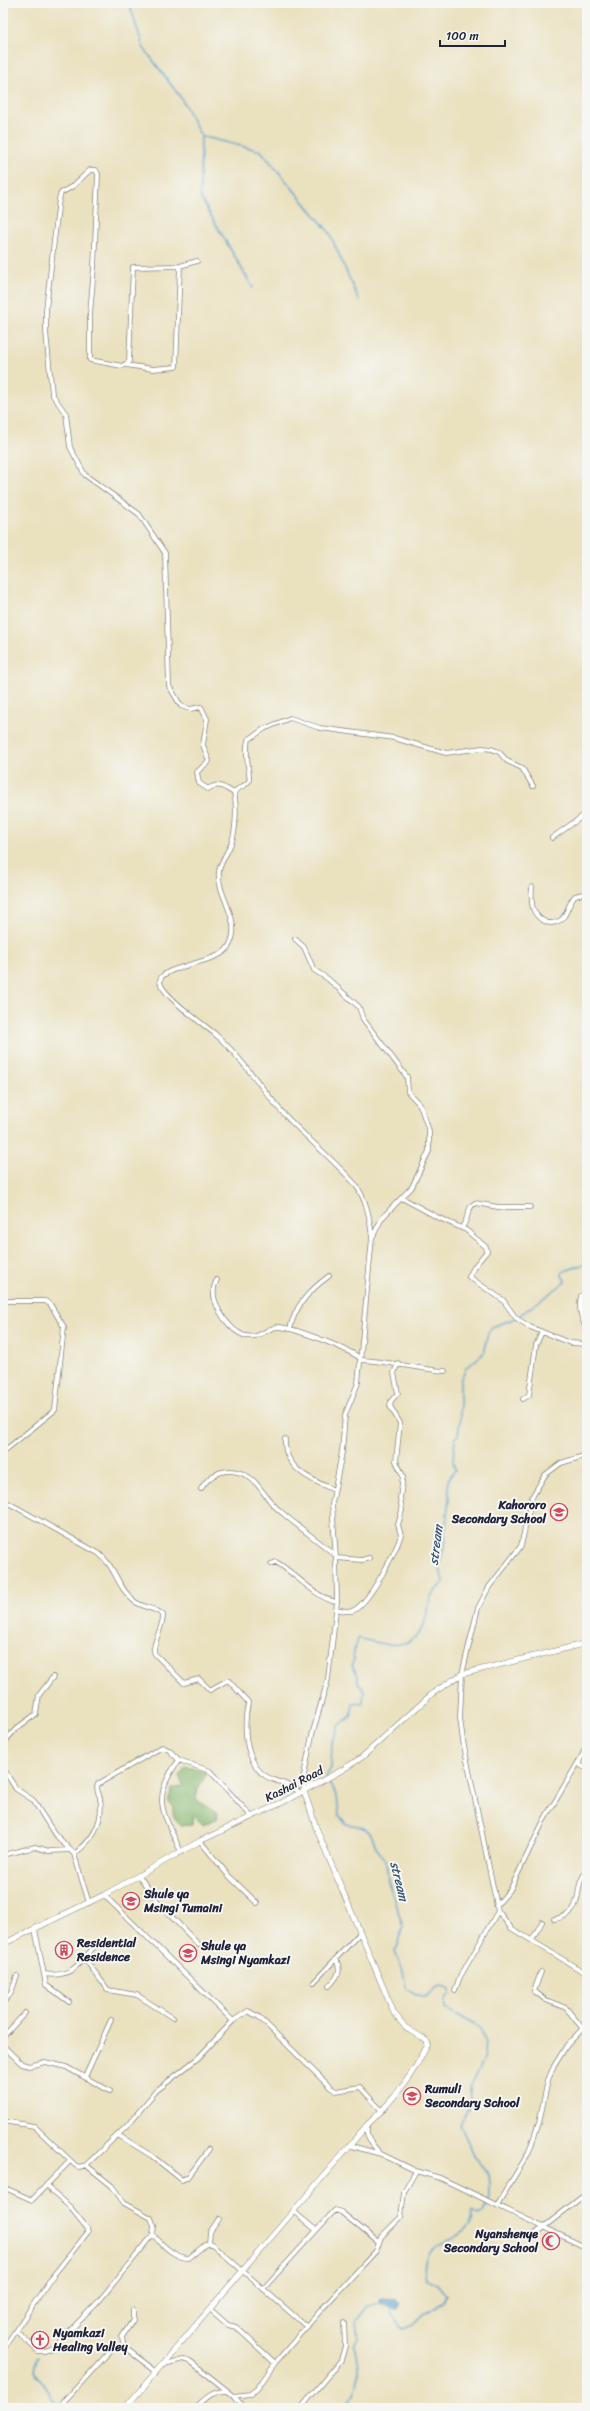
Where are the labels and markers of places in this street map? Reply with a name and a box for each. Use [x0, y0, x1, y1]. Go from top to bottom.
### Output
place label: Kahororo Secondary School [451, 1494, 547, 1530]
school or university icon: Kahororo Secondary School [549, 1502, 569, 1522]
place label: Shule ya Msingi Tumaini [143, 1883, 223, 1919]
school or university icon: Shule ya Msingi Tumaini [121, 1891, 141, 1911]
place label: Residential Residence [76, 1932, 136, 1968]
place label: Shule ya Msingi Nyamkazi [200, 1935, 290, 1971]
building icon: Residential Residence [54, 1940, 74, 1960]
school or university icon: Shule ya Msingi Nyamkazi [178, 1943, 198, 1963]
place label: Rumuli Secondary School [424, 2078, 520, 2114]
school or university icon: Rumuli Secondary School [402, 2086, 422, 2106]
place label: Nyanshenye Secondary School [443, 2223, 539, 2259]
mosque icon: Nyanshenye Secondary School [541, 2231, 561, 2251]
place label: Nyamkazi Healing Valley [52, 2322, 128, 2358]
church icon: Nyamkazi Healing Valley [30, 2330, 50, 2350]

